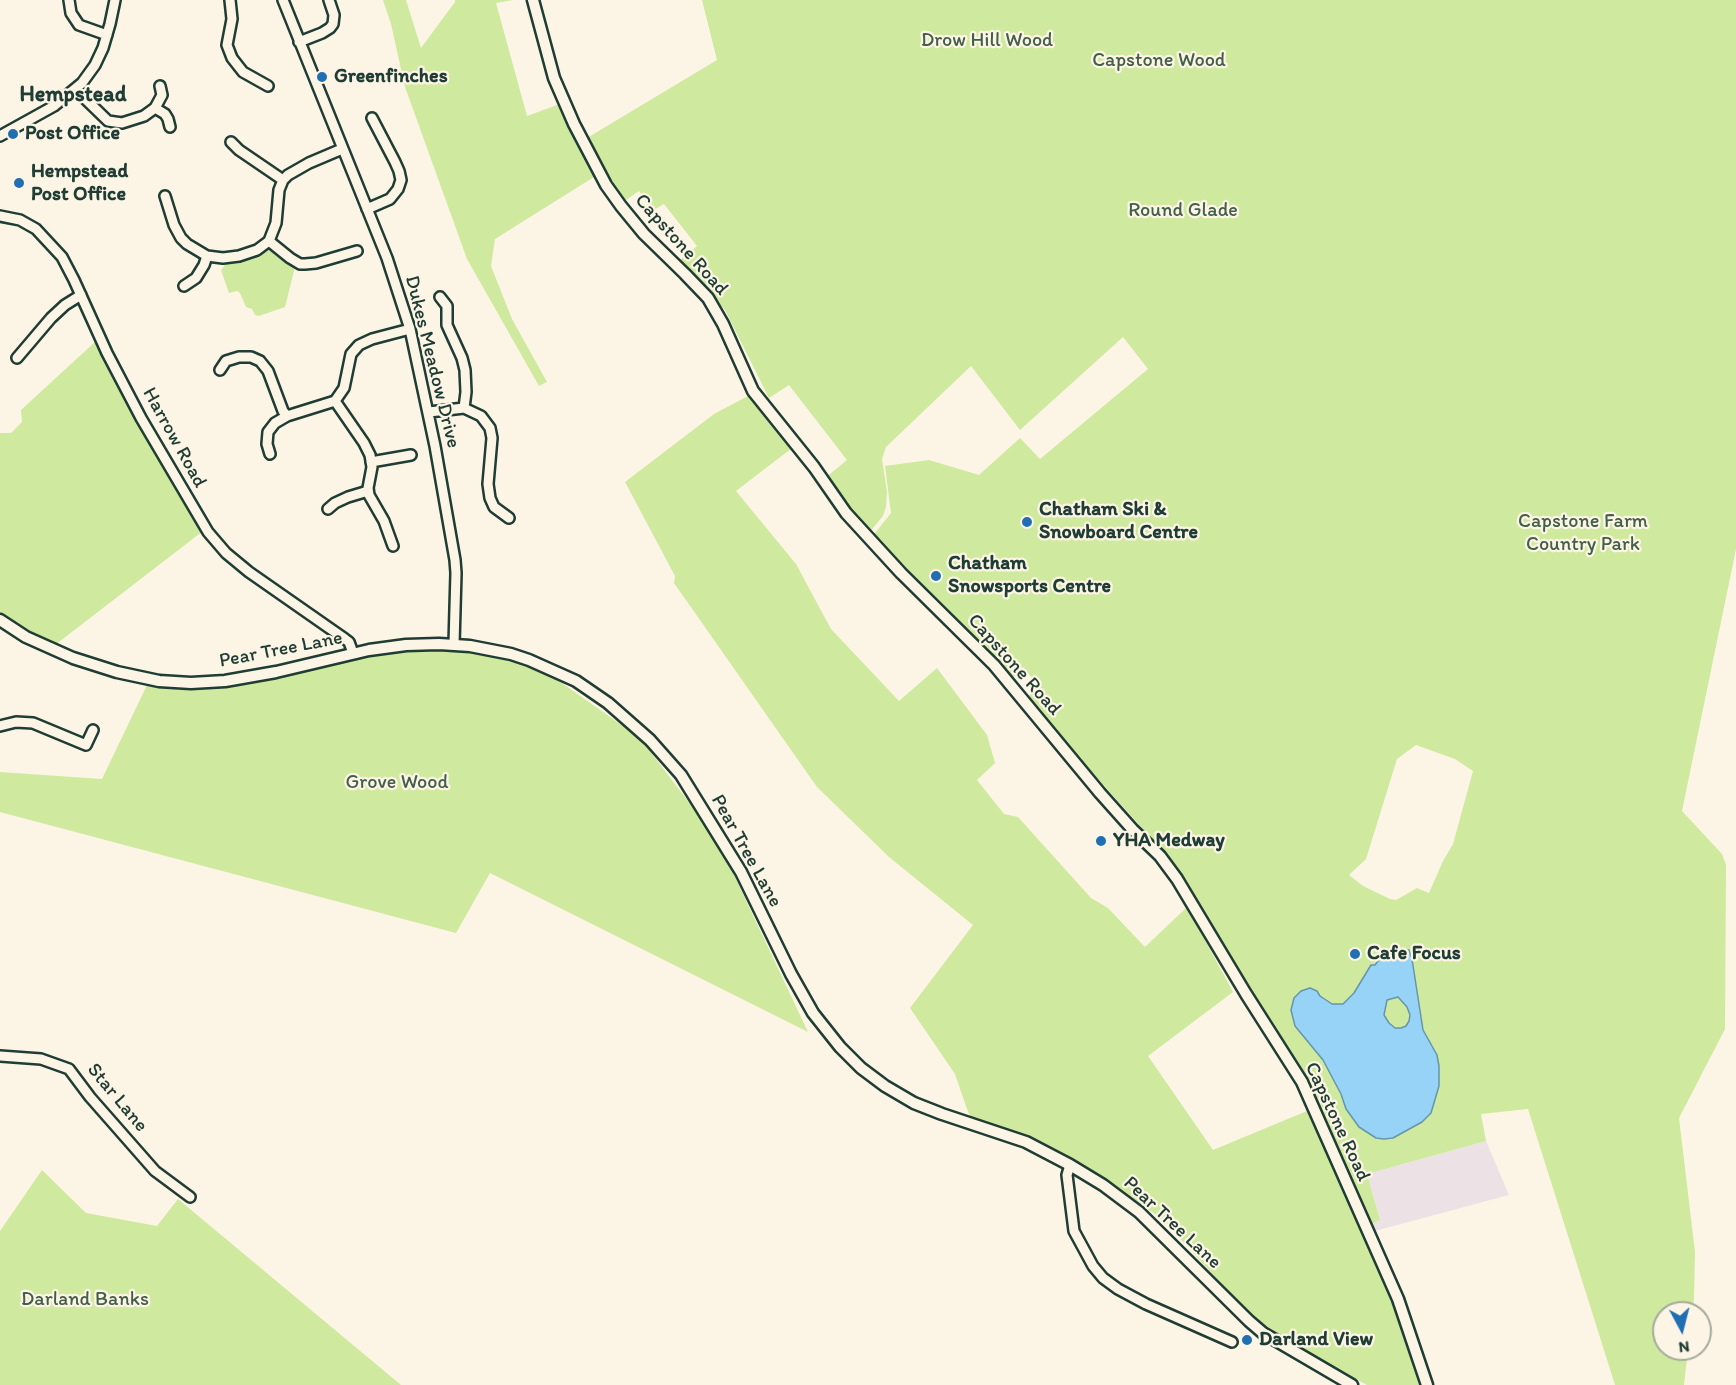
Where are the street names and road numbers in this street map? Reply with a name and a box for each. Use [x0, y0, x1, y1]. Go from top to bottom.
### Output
street label: Capstone Road [629, 189, 733, 301]
street label: Dukes Meadow Drive [399, 273, 465, 451]
street label: Harrow Road [137, 384, 211, 492]
street label: Capstone Road [962, 609, 1066, 721]
street label: Pear Tree Lane [217, 626, 345, 674]
street label: Pear Tree Lane [705, 790, 787, 912]
street label: Capstone Road [1299, 1058, 1375, 1186]
street label: Star Lane [81, 1059, 153, 1137]
street label: Pear Tree Lane [1118, 1172, 1226, 1274]

